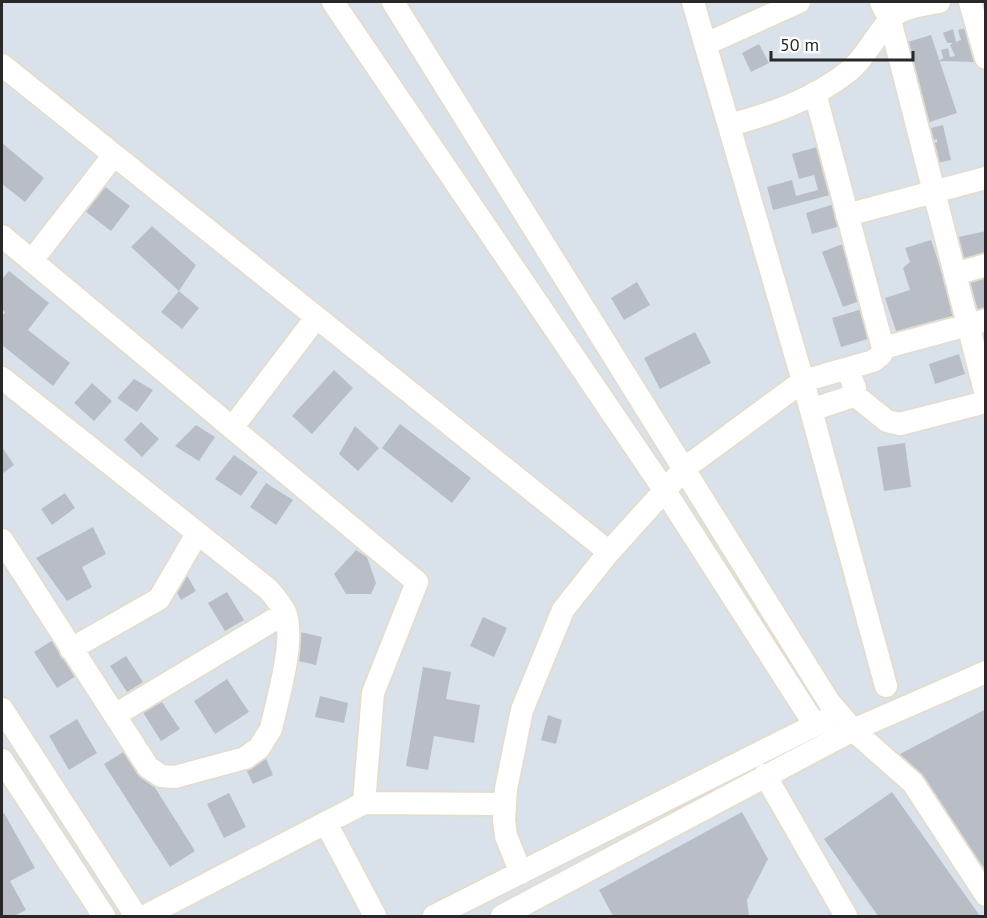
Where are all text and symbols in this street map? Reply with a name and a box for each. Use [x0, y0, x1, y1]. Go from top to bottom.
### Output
scale bar [771, 24, 914, 62]
text: 50 m [780, 33, 819, 56]

